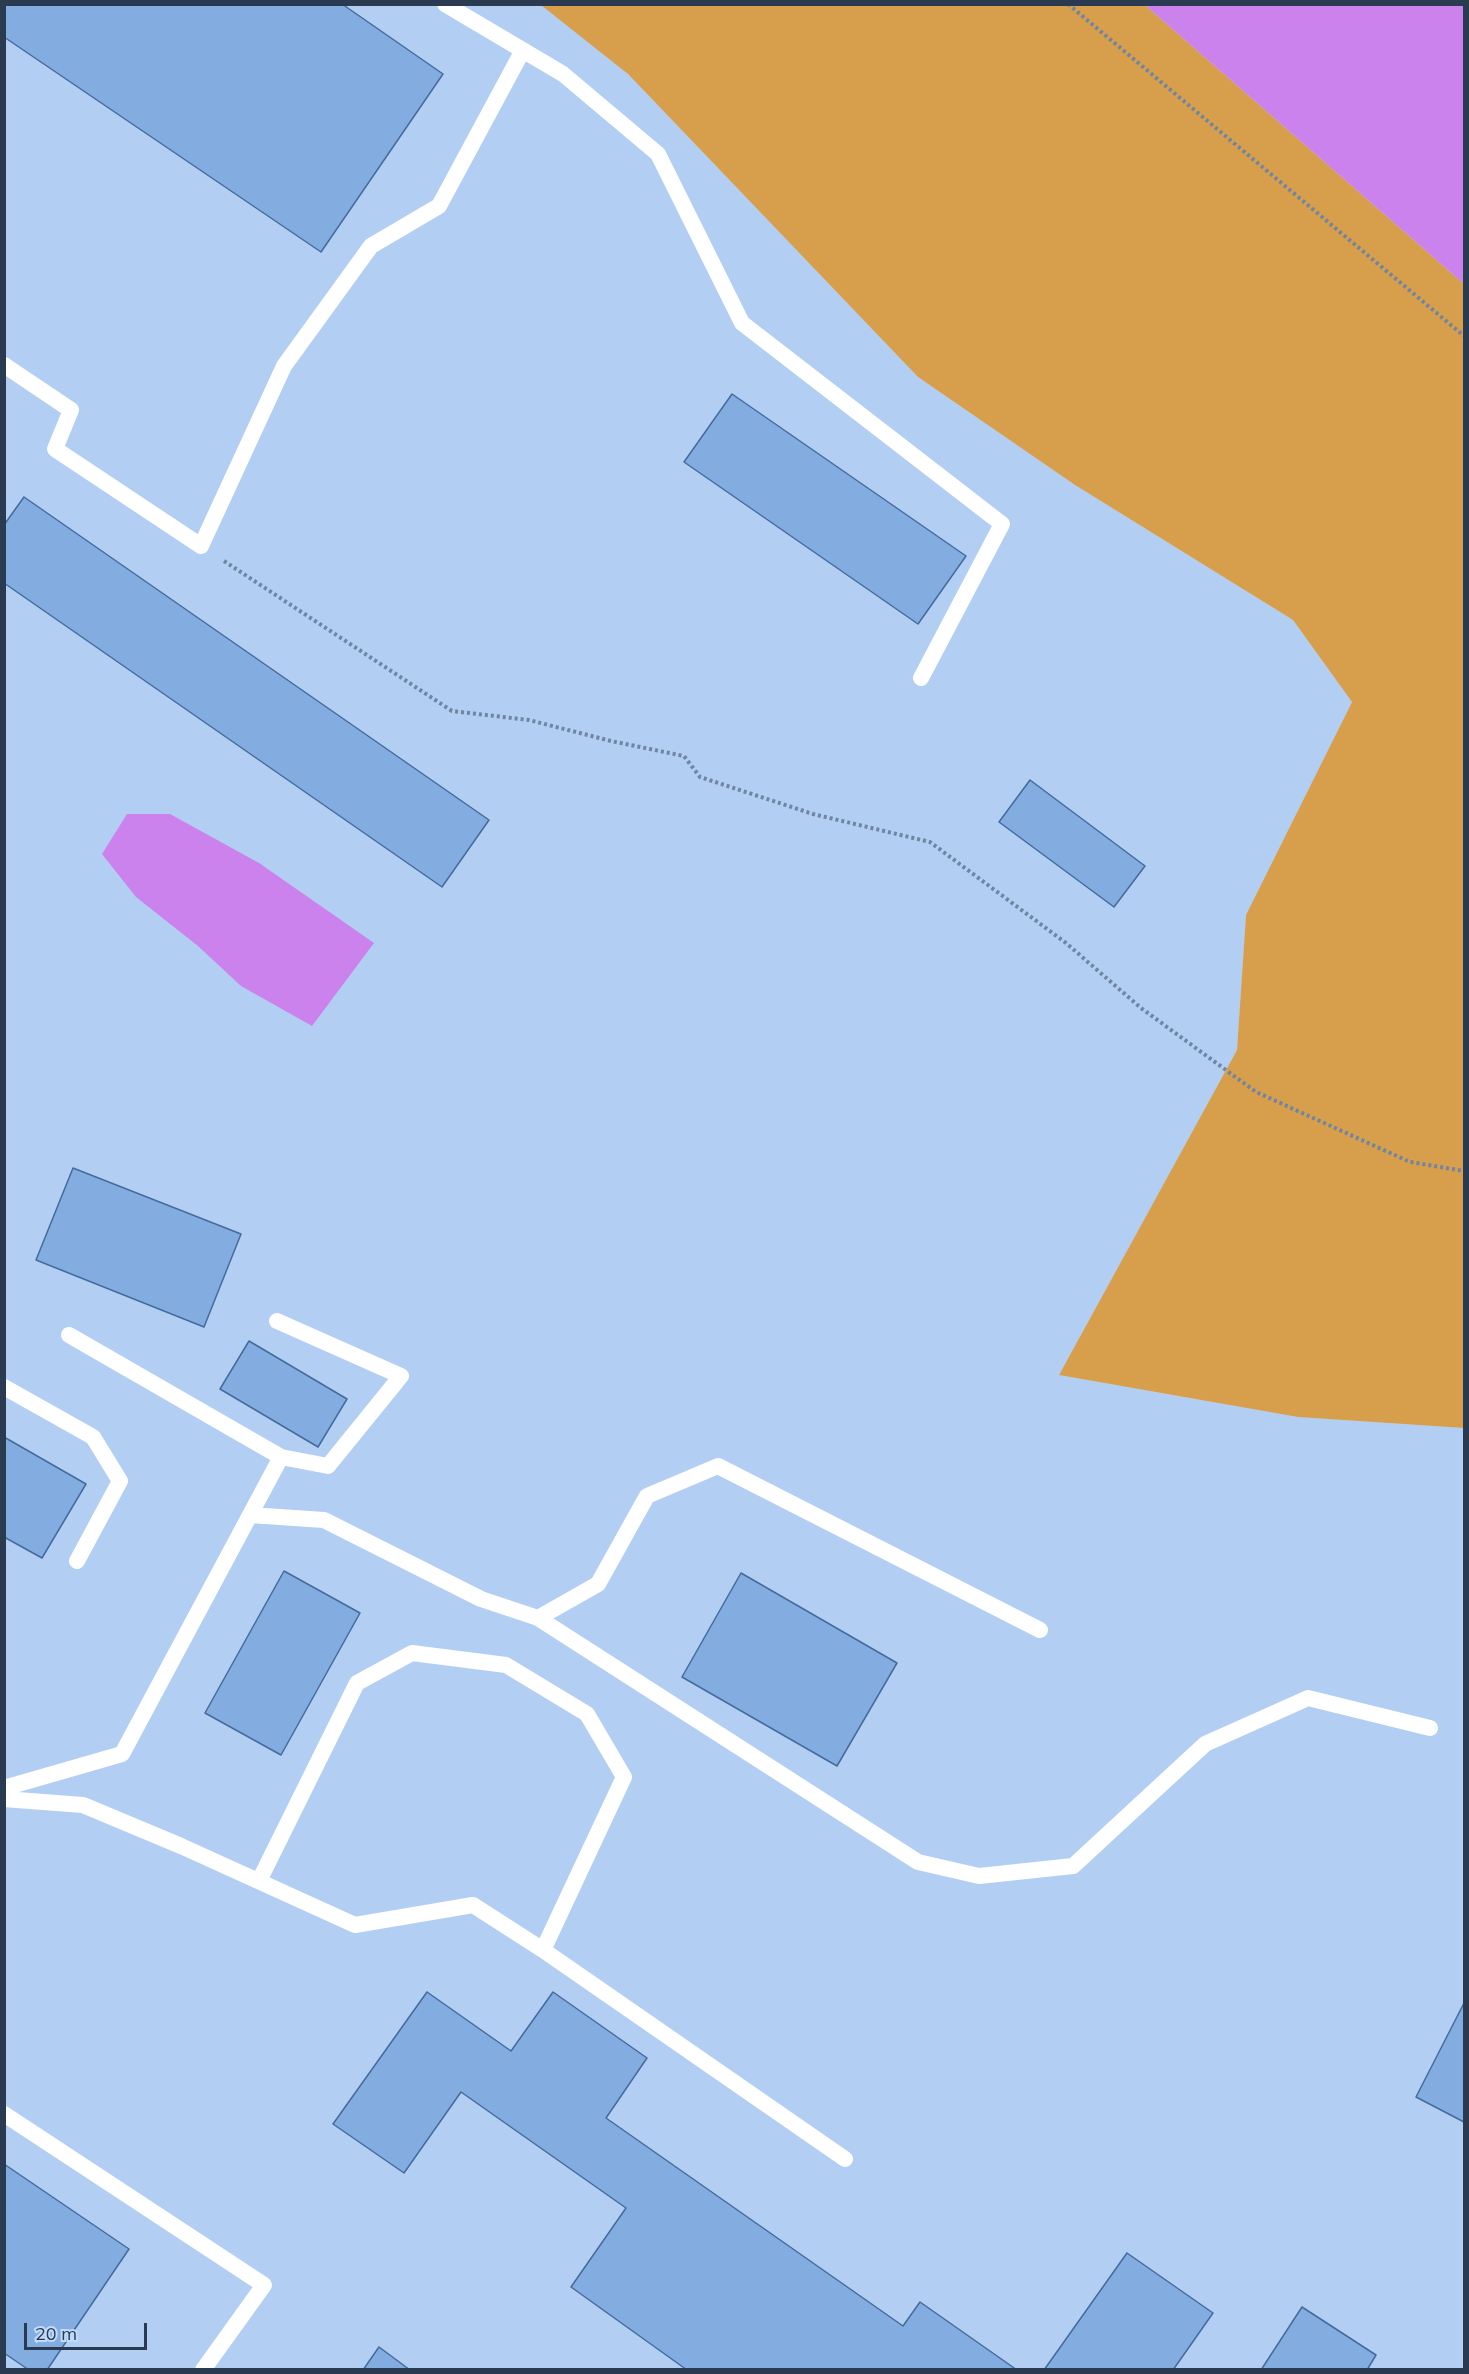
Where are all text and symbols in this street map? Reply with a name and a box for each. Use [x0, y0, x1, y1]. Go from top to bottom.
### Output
scale bar [27, 2311, 150, 2349]
text: 20 m [35, 2322, 77, 2345]

